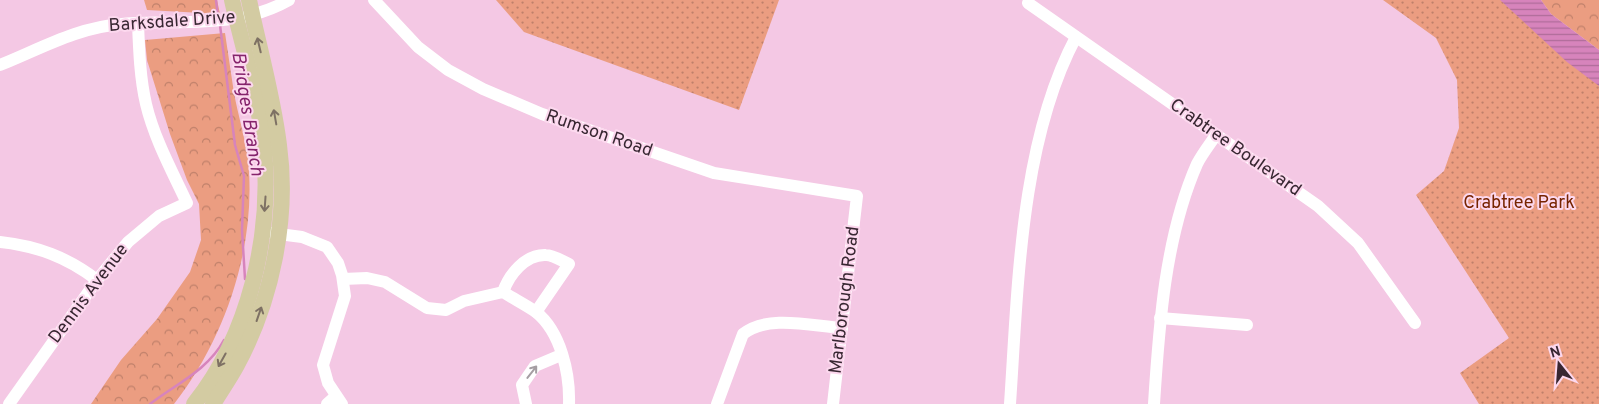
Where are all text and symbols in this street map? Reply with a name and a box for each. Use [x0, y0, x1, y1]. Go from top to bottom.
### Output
street label: Barksdale Drive [108, 6, 236, 38]
one-way arrow [254, 38, 263, 54]
water label: Bridges Branch [225, 50, 269, 178]
street label: Crabtree Boulevard [1165, 94, 1305, 202]
street label: Rumson Road [543, 105, 655, 163]
one-way arrow [269, 109, 279, 125]
park label: Crabtree Park [1463, 192, 1575, 215]
one-way arrow [261, 196, 270, 212]
street label: Marlborough Road [825, 225, 865, 375]
street label: Dennis Avenue [44, 239, 134, 349]
one-way arrow [255, 307, 264, 322]
north arrow [1534, 339, 1584, 389]
text: N [1548, 343, 1563, 363]
one-way arrow [217, 352, 227, 367]
one-way arrow [526, 366, 537, 379]

